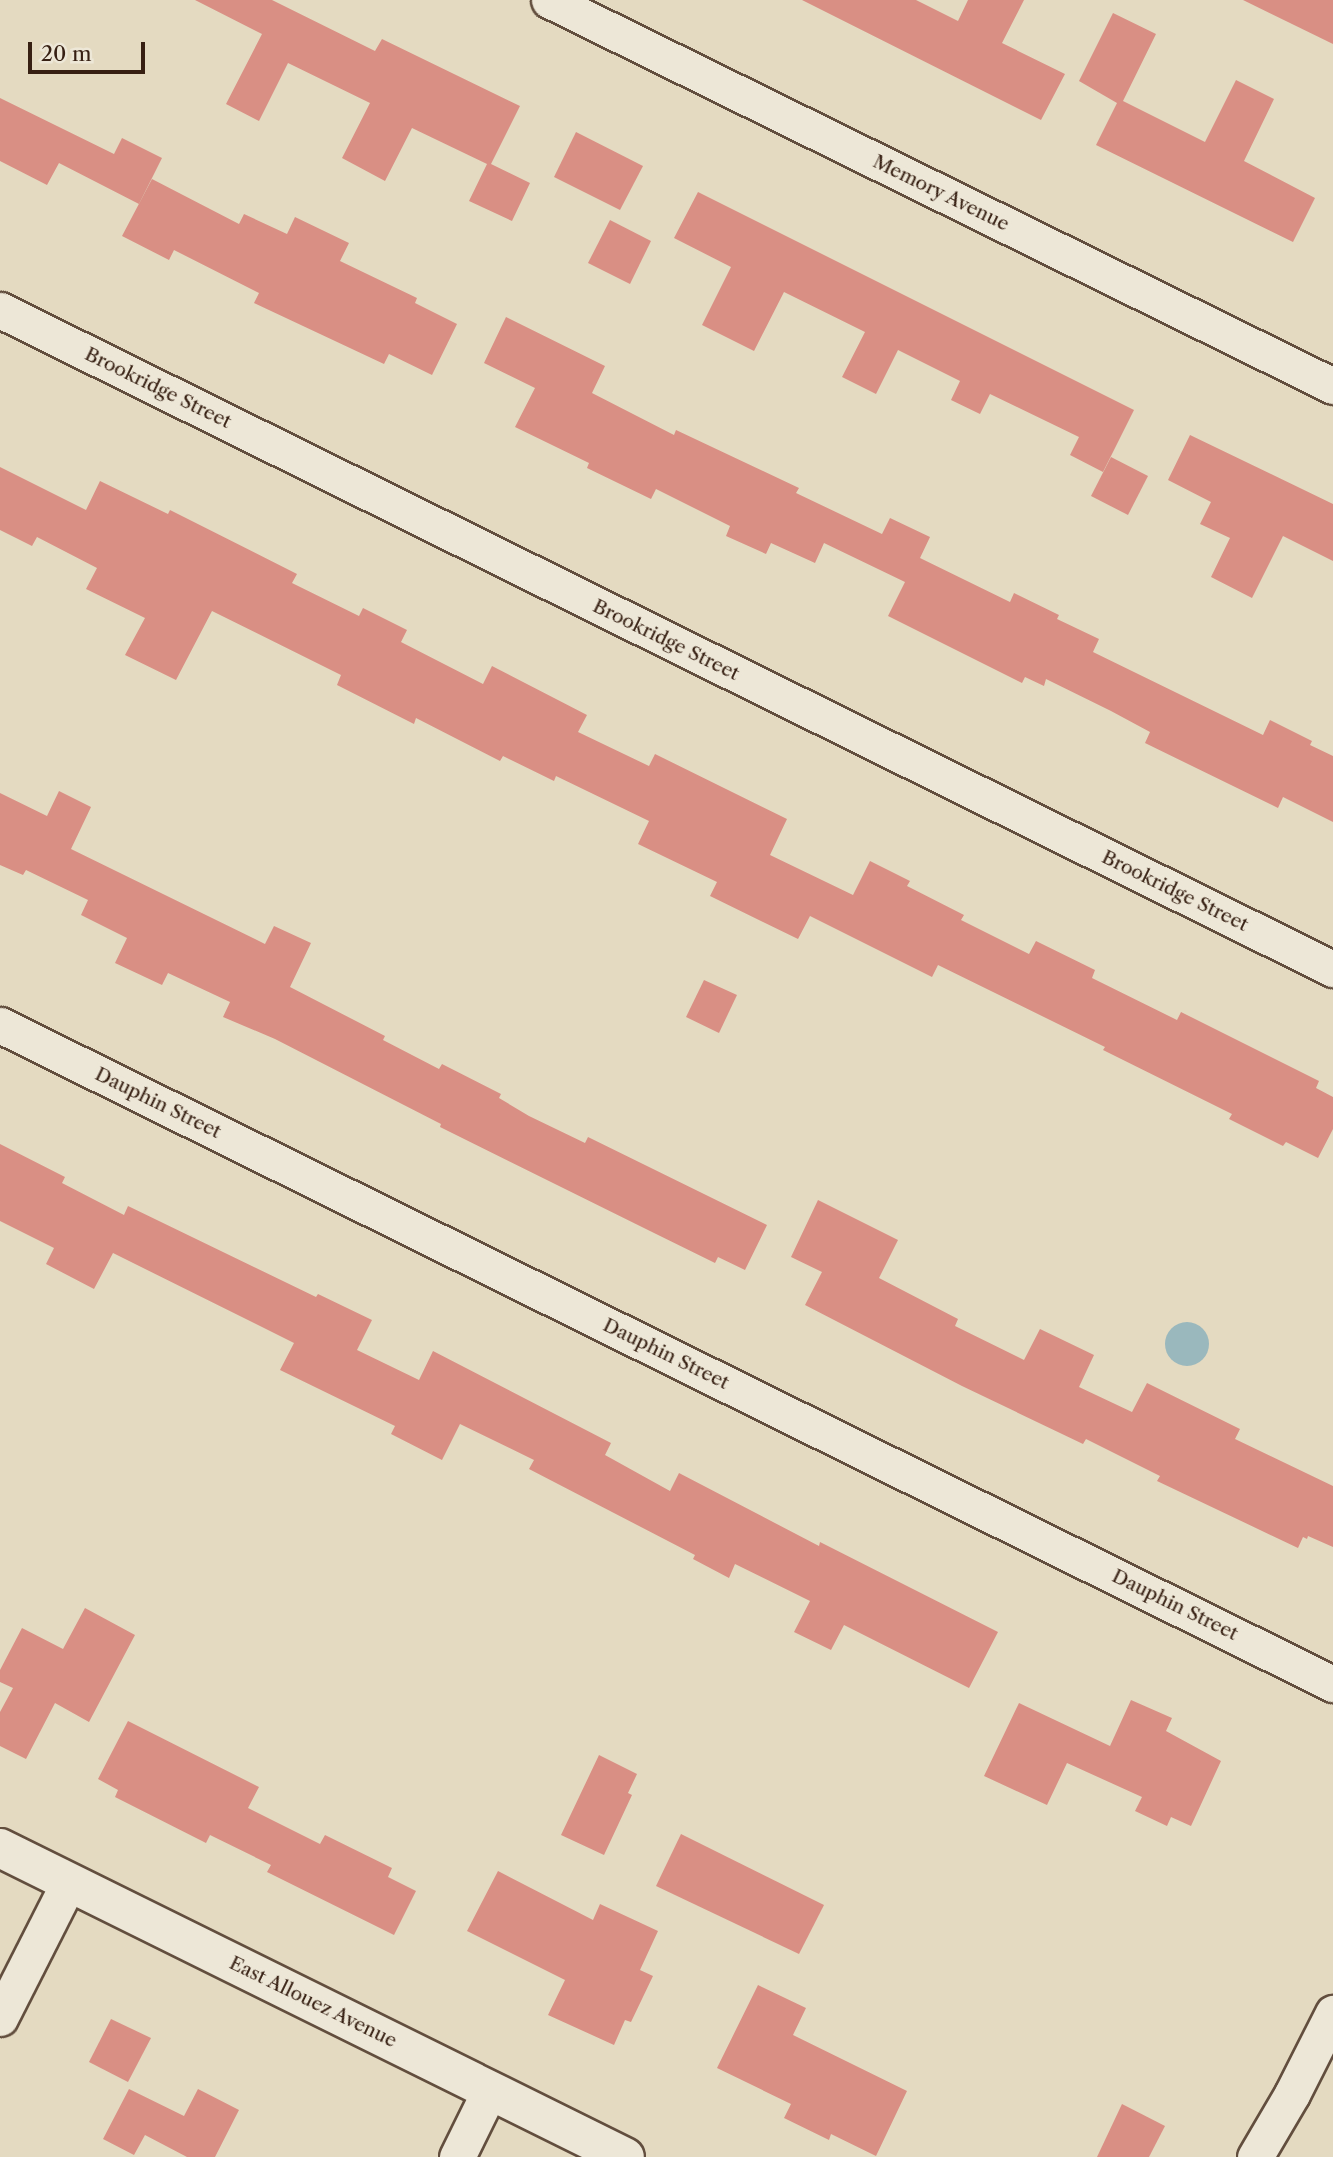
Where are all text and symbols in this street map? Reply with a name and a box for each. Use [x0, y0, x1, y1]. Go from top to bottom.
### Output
scale bar [32, 28, 149, 72]
text: 20 m [41, 41, 92, 66]
street label: Memory Avenue [869, 150, 1013, 236]
street label: Brookridge Street [81, 343, 235, 433]
street label: Brookridge Street [589, 595, 743, 685]
street label: Brookridge Street [1098, 846, 1252, 936]
street label: Dauphin Street [91, 1063, 225, 1143]
street label: Dauphin Street [599, 1314, 733, 1394]
street label: Dauphin Street [1108, 1565, 1242, 1645]
street label: East Allouez Avenue [225, 1951, 401, 2053]

